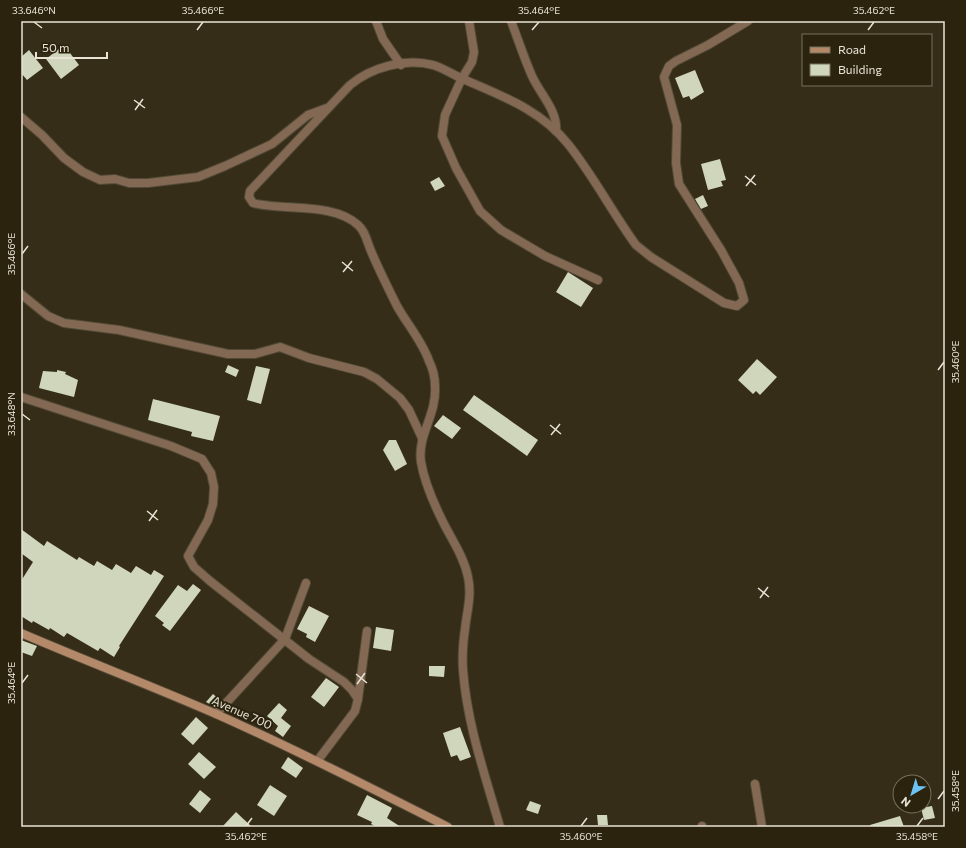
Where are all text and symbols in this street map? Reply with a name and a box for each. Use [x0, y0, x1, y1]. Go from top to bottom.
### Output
text: 33.646°N [12, 4, 56, 16]
text: 35.466°E [182, 4, 224, 16]
text: 35.464°E [518, 4, 560, 16]
text: 35.462°E [853, 4, 895, 16]
scale bar [36, 34, 107, 60]
legend [802, 34, 932, 86]
text: 50 m [42, 40, 70, 54]
text: Road [838, 42, 866, 56]
text: Building [838, 62, 882, 76]
text: 35.466°E [5, 233, 17, 275]
text: 35.460°E [949, 341, 961, 383]
text: 33.648°N [5, 392, 17, 436]
text: 35.464°E [5, 662, 17, 704]
street label: Avenue 700 [210, 693, 275, 732]
text: 35.458°E [949, 770, 961, 812]
north arrow [892, 774, 932, 814]
text: N [898, 795, 913, 810]
text: 35.462°E [225, 830, 267, 842]
text: 35.460°E [560, 830, 602, 842]
text: 35.458°E [896, 830, 938, 842]

